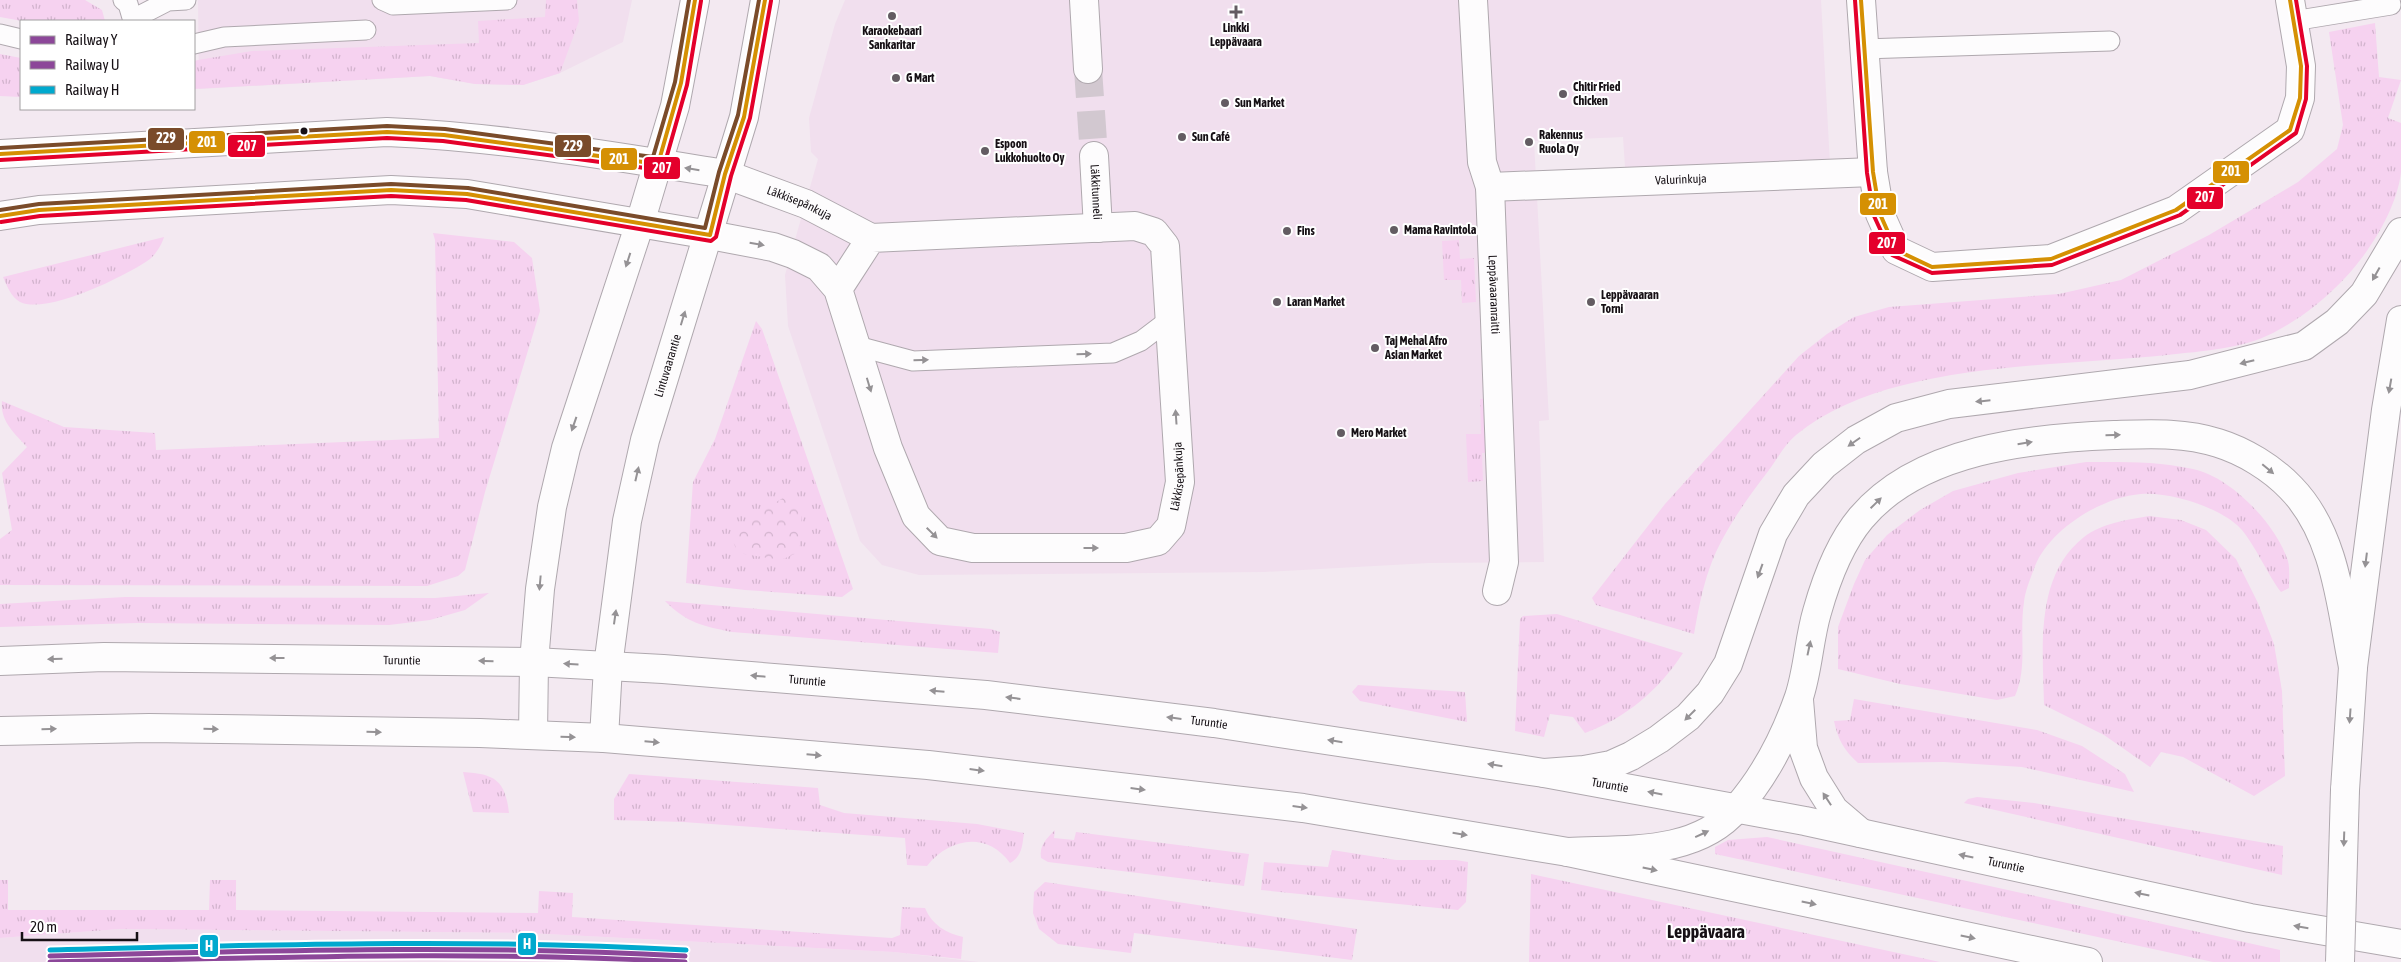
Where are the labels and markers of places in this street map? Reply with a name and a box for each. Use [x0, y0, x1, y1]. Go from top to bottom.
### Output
marker: Linkki Leppävaara [1229, 5, 1243, 19]
marker: Karaokebaari Sankaritar [886, 10, 898, 22]
place label: Linkki Leppävaara [1210, 21, 1262, 49]
place label: Karaokebaari Sankaritar [862, 24, 922, 52]
place label: G Mart [906, 71, 935, 85]
marker: G Mart [890, 72, 902, 84]
place label: Chitir Fried Chicken [1573, 80, 1621, 108]
marker: Chitir Fried Chicken [1557, 88, 1569, 100]
place label: Sun Market [1235, 96, 1285, 110]
marker: Sun Market [1219, 97, 1231, 109]
unlabelled marker [299, 126, 309, 136]
place label: Rakennus Ruola Oy [1539, 128, 1584, 156]
place label: Sun Café [1192, 130, 1231, 144]
marker: Sun Café [1176, 131, 1188, 143]
marker: Rakennus Ruola Oy [1523, 136, 1535, 148]
place label: Espoon Lukkohuolto Oy [995, 137, 1064, 165]
marker: Espoon Lukkohuolto Oy [979, 145, 991, 157]
place label: Mama Ravintola [1404, 223, 1477, 237]
place label: Fins [1297, 224, 1315, 238]
marker: Mama Ravintola [1388, 224, 1400, 236]
marker: Fins [1281, 225, 1293, 237]
place label: Leppävaaran Torni [1601, 288, 1659, 316]
place label: Laran Market [1287, 295, 1345, 309]
marker: Laran Market [1271, 296, 1283, 308]
marker: Leppävaaran Torni [1585, 296, 1597, 308]
place label: Taj Mehal Afro Asian Market [1384, 334, 1448, 362]
marker: Taj Mehal Afro Asian Market [1369, 342, 1381, 354]
place label: Mero Market [1351, 426, 1407, 440]
marker: Mero Market [1335, 427, 1347, 439]

